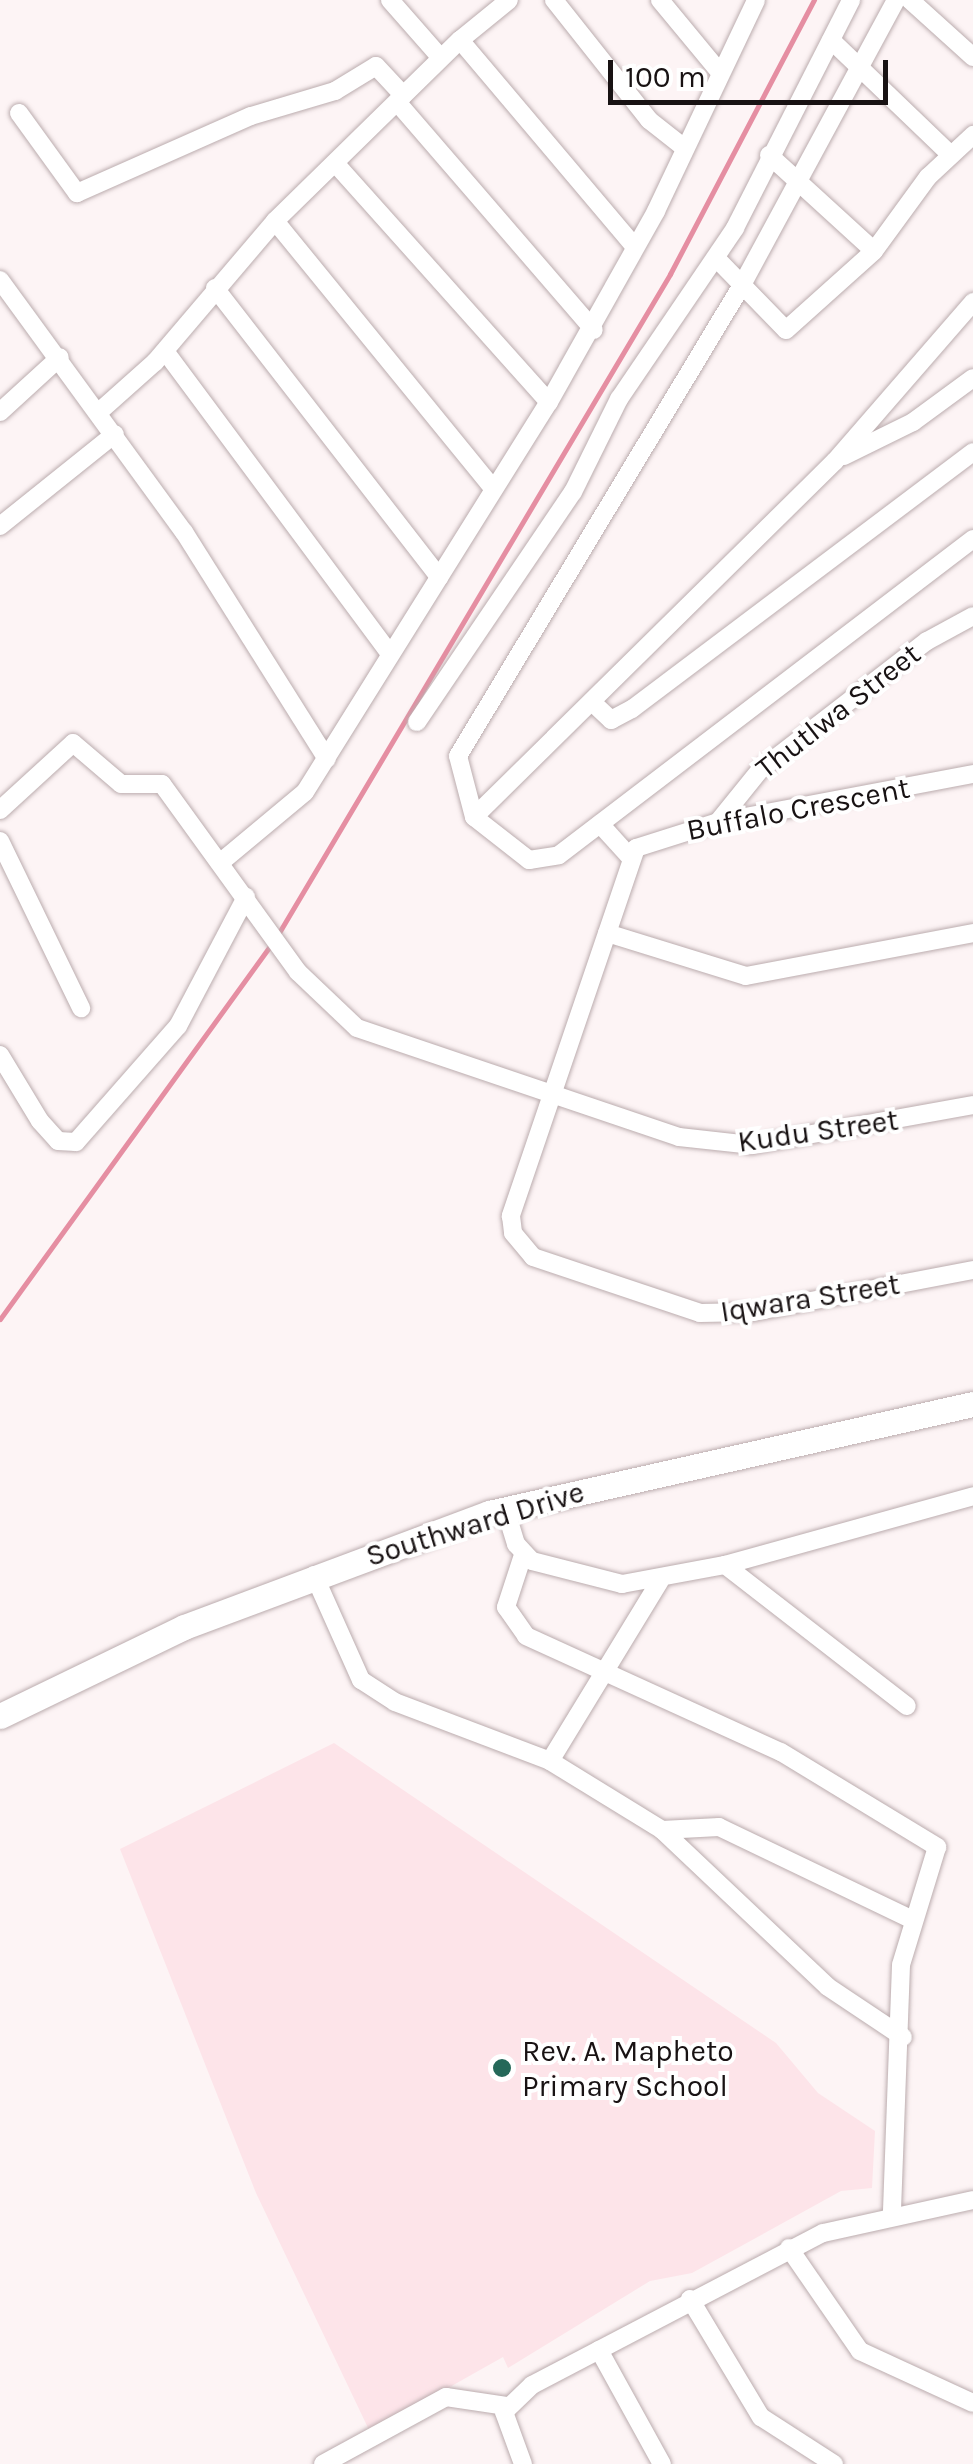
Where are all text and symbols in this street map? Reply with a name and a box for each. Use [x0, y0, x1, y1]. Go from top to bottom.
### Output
scale bar [613, 40, 893, 102]
text: 100 m [625, 59, 706, 95]
street label: Thutlwa Street [749, 636, 927, 786]
street label: Buffalo Crescent [683, 770, 913, 848]
street label: Kudu Street [735, 1102, 901, 1160]
street label: Iqwara Street [718, 1266, 902, 1330]
street label: Southward Drive [362, 1474, 588, 1574]
place label: Rev. A. Mapheto Primary School [522, 2033, 734, 2104]
marker: Rev. A. Mapheto Primary School [491, 2057, 513, 2079]

